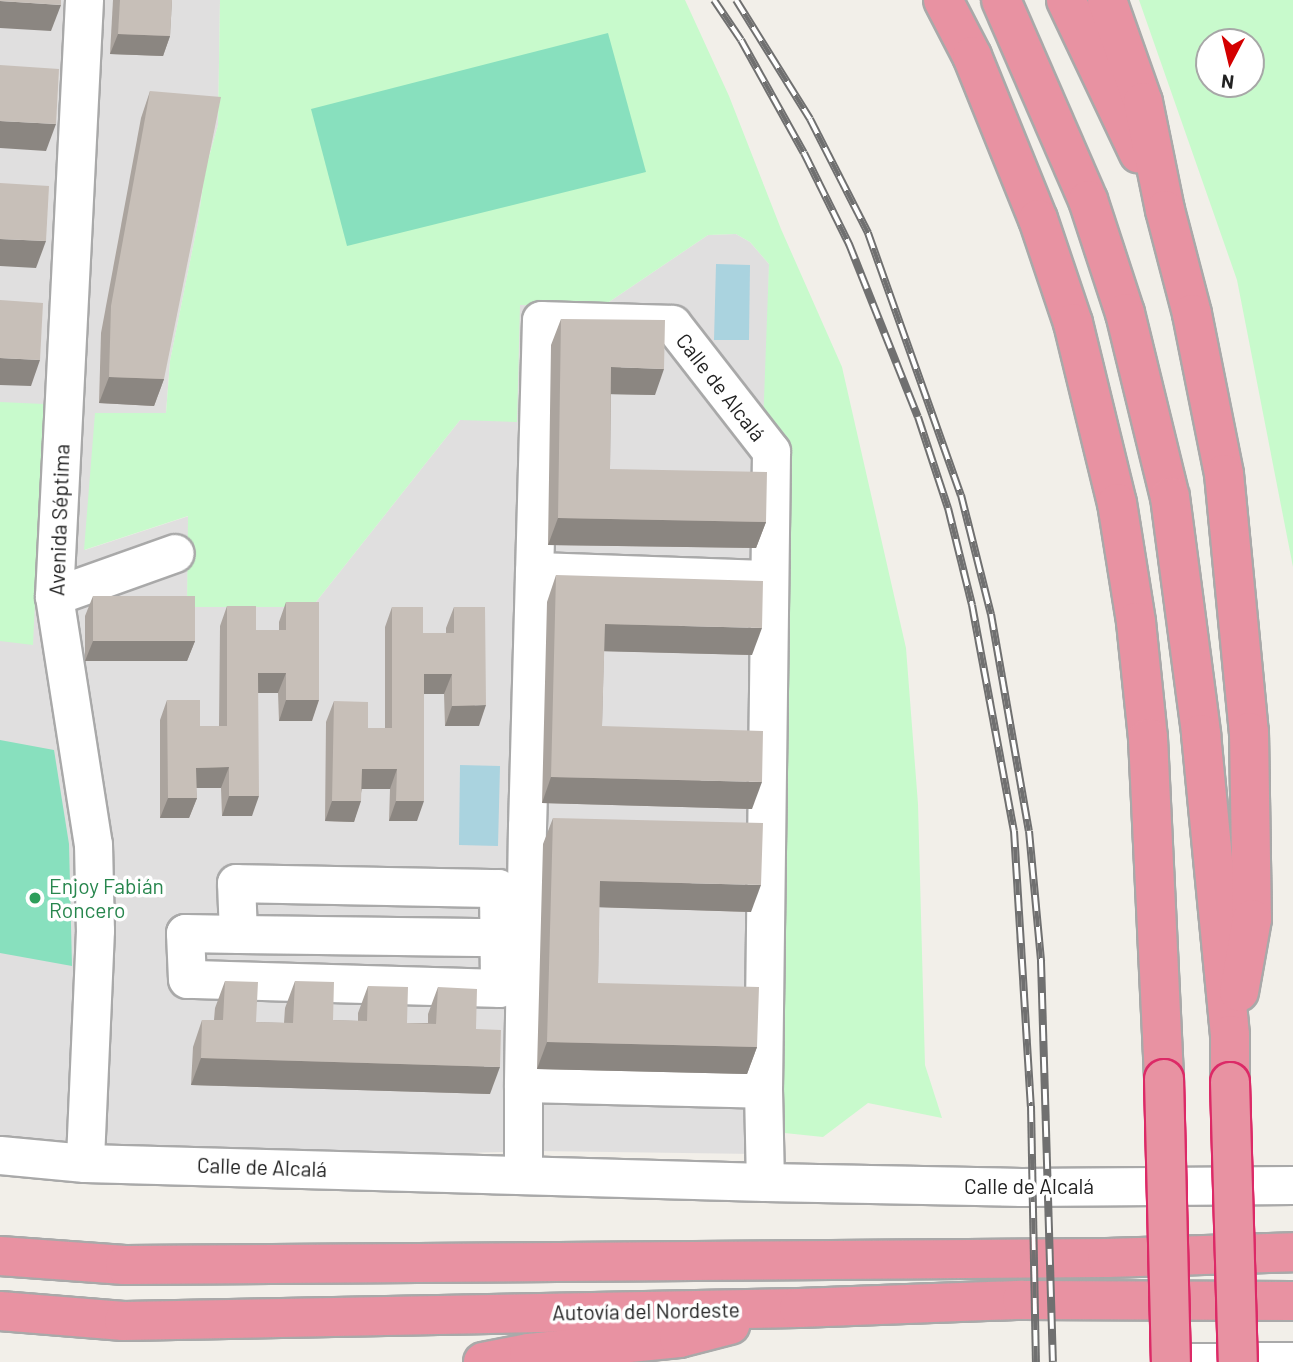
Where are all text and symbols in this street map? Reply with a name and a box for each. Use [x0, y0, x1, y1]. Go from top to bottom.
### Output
north arrow [1195, 28, 1265, 98]
text: N [1220, 70, 1235, 95]
street label: Calle de Alcalá [671, 328, 771, 446]
street label: Avenida Séptima [44, 444, 74, 596]
place label: Enjoy Fabián Roncero [49, 873, 164, 923]
marker: Enjoy Fabián Roncero [27, 890, 43, 906]
street label: Calle de Alcalá [197, 1152, 327, 1182]
street label: Calle de Alcalá [964, 1173, 1094, 1199]
street label: Autovía del Nordeste [552, 1297, 740, 1325]

